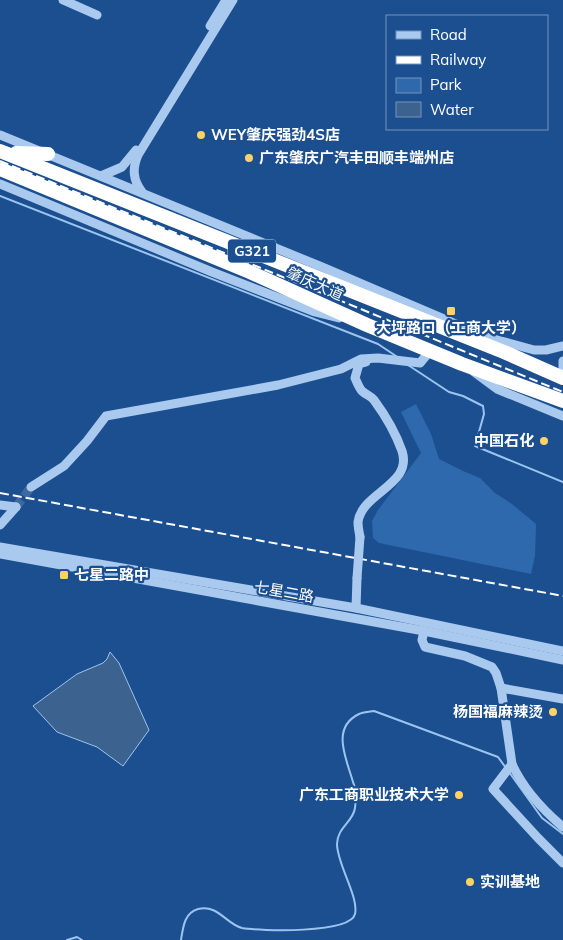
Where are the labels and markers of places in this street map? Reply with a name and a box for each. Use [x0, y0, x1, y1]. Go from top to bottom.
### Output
place label: WEY肇庆强劲4S店 [211, 125, 340, 144]
marker: WEY肇庆强劲4S店 [195, 129, 207, 141]
place label: 广东肇庆广汽丰田顺丰端州店 [259, 148, 454, 167]
marker: 广东肇庆广汽丰田顺丰端州店 [243, 152, 255, 164]
marker: 大坪路口（工商大学） [445, 305, 457, 317]
place label: 大坪路口（工商大学） [376, 318, 526, 337]
place label: 中国石化 [474, 431, 534, 450]
marker: 中国石化 [538, 435, 550, 447]
place label: 七星二路中 [74, 565, 149, 584]
marker: 七星二路中 [58, 569, 70, 581]
place label: 杨国福麻辣烫 [453, 702, 543, 721]
marker: 杨国福麻辣烫 [547, 706, 559, 718]
place label: 广东工商职业技术大学 [299, 785, 449, 804]
marker: 广东工商职业技术大学 [453, 789, 465, 801]
place label: 实训基地 [480, 872, 540, 891]
marker: 实训基地 [464, 876, 476, 888]

